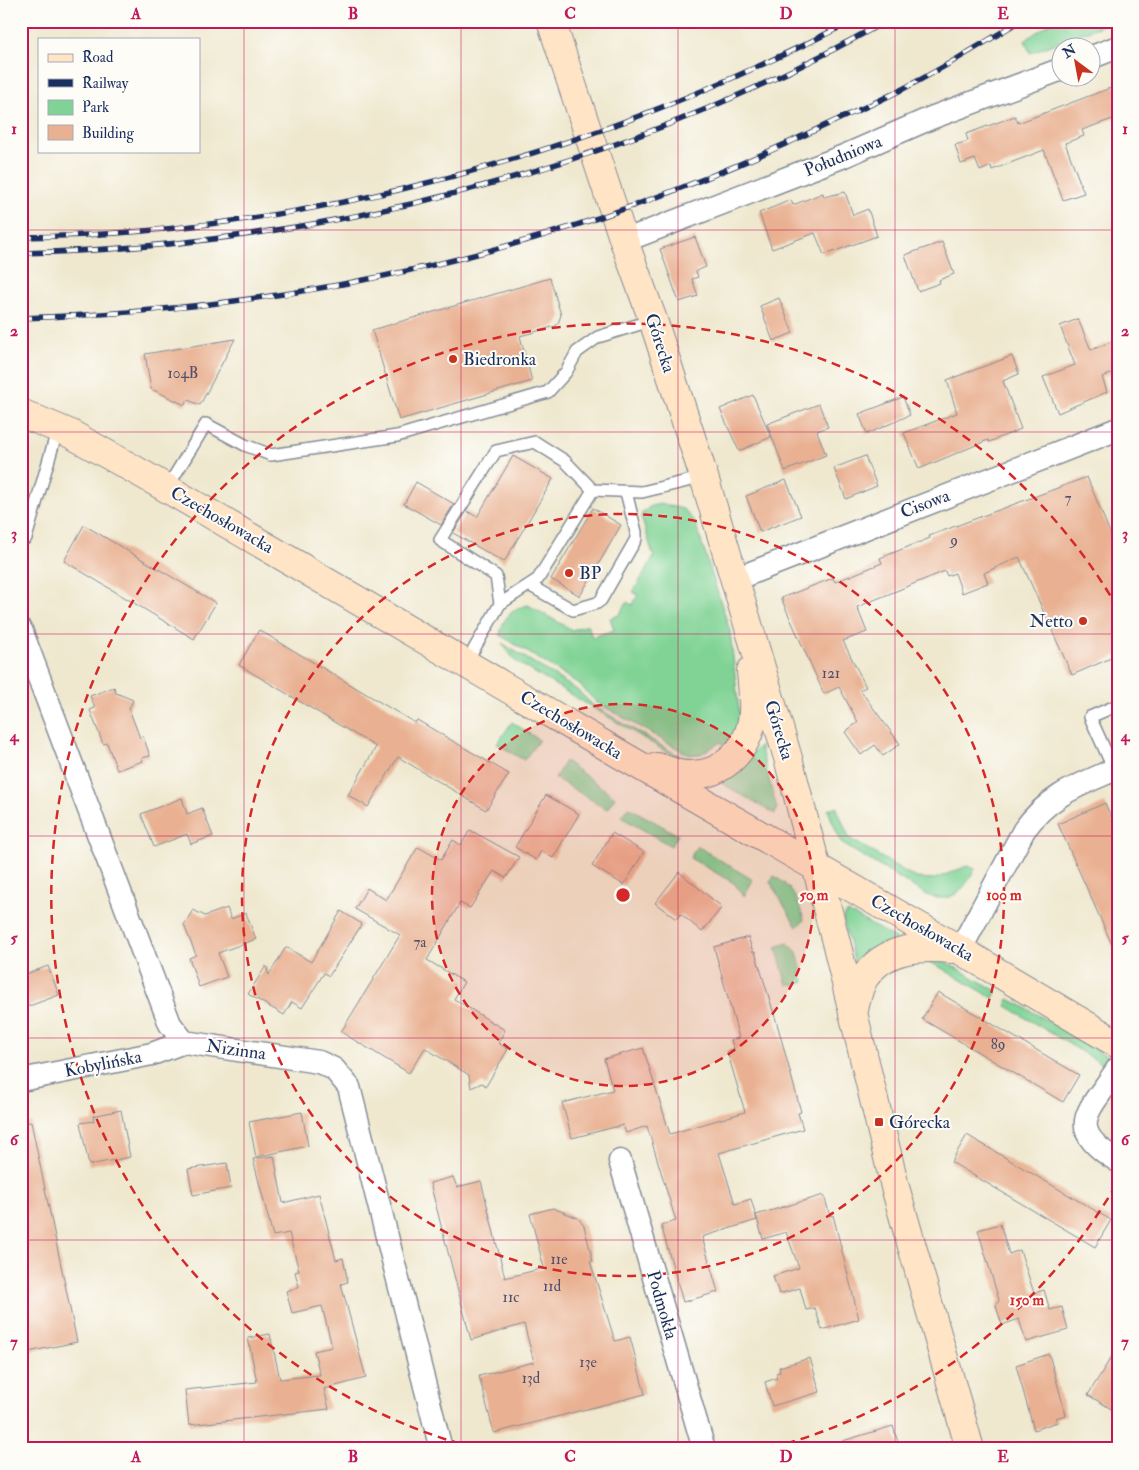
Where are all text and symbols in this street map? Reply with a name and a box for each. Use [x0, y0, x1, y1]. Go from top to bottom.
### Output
text: A [130, 4, 142, 24]
text: B [348, 4, 358, 24]
text: C [564, 4, 576, 24]
text: D [779, 4, 793, 24]
text: E [997, 4, 1009, 24]
legend [38, 38, 200, 152]
north arrow [1052, 38, 1102, 88]
text: N [1059, 41, 1080, 62]
text: Road [82, 48, 114, 67]
text: Railway [82, 74, 129, 93]
text: Park [82, 98, 109, 117]
text: 1 [11, 119, 17, 139]
text: 1 [1122, 119, 1128, 139]
text: Building [82, 124, 134, 143]
street label: Południowa [801, 130, 886, 182]
street label: Górecka [640, 310, 681, 376]
text: 2 [10, 321, 18, 341]
text: 2 [1121, 321, 1129, 341]
place label: Biedronka [463, 348, 537, 371]
marker: Biedronka [447, 353, 459, 365]
house number: 104B [168, 364, 198, 383]
street label: Czechosłowacka [166, 481, 278, 559]
street label: Cisowa [897, 484, 953, 524]
house number: 7 [1065, 489, 1072, 508]
text: 3 [11, 524, 17, 544]
text: 3 [1122, 524, 1128, 544]
house number: 9 [949, 531, 958, 550]
place label: BP [579, 562, 602, 585]
marker: BP [563, 567, 575, 579]
place label: Netto [1029, 610, 1073, 633]
marker: Netto [1077, 615, 1089, 627]
house number: 121 [822, 664, 840, 683]
street label: Czechosłowacka [516, 685, 627, 765]
street label: Górecka [759, 697, 799, 763]
text: 4 [9, 726, 20, 746]
text: 4 [1120, 726, 1131, 746]
centre of rings [614, 886, 632, 904]
text: 50 m [800, 886, 829, 905]
text: 100 m [986, 886, 1022, 905]
street label: Czechosłowacka [866, 889, 978, 967]
text: 5 [10, 928, 18, 948]
text: 5 [1121, 928, 1129, 948]
house number: 7a [413, 933, 427, 952]
street label: Nizinna [205, 1034, 268, 1066]
house number: 89 [991, 1035, 1005, 1054]
street label: Kobylińska [62, 1045, 144, 1083]
place label: Górecka [889, 1111, 951, 1134]
marker: Górecka [873, 1116, 885, 1128]
text: 6 [10, 1130, 20, 1150]
text: 6 [1121, 1130, 1131, 1150]
house number: 11e [551, 1250, 567, 1269]
street label: Podmokła [641, 1268, 683, 1343]
house number: 11d [543, 1277, 562, 1296]
house number: 11c [503, 1288, 519, 1307]
text: 150 m [1010, 1291, 1044, 1310]
text: 7 [10, 1332, 18, 1352]
text: 7 [1121, 1332, 1129, 1352]
house number: 13e [579, 1353, 597, 1372]
house number: 13d [522, 1369, 541, 1388]
text: A [130, 1447, 142, 1467]
text: B [348, 1447, 358, 1467]
text: C [564, 1447, 576, 1467]
text: D [779, 1447, 793, 1467]
text: E [997, 1447, 1009, 1467]

